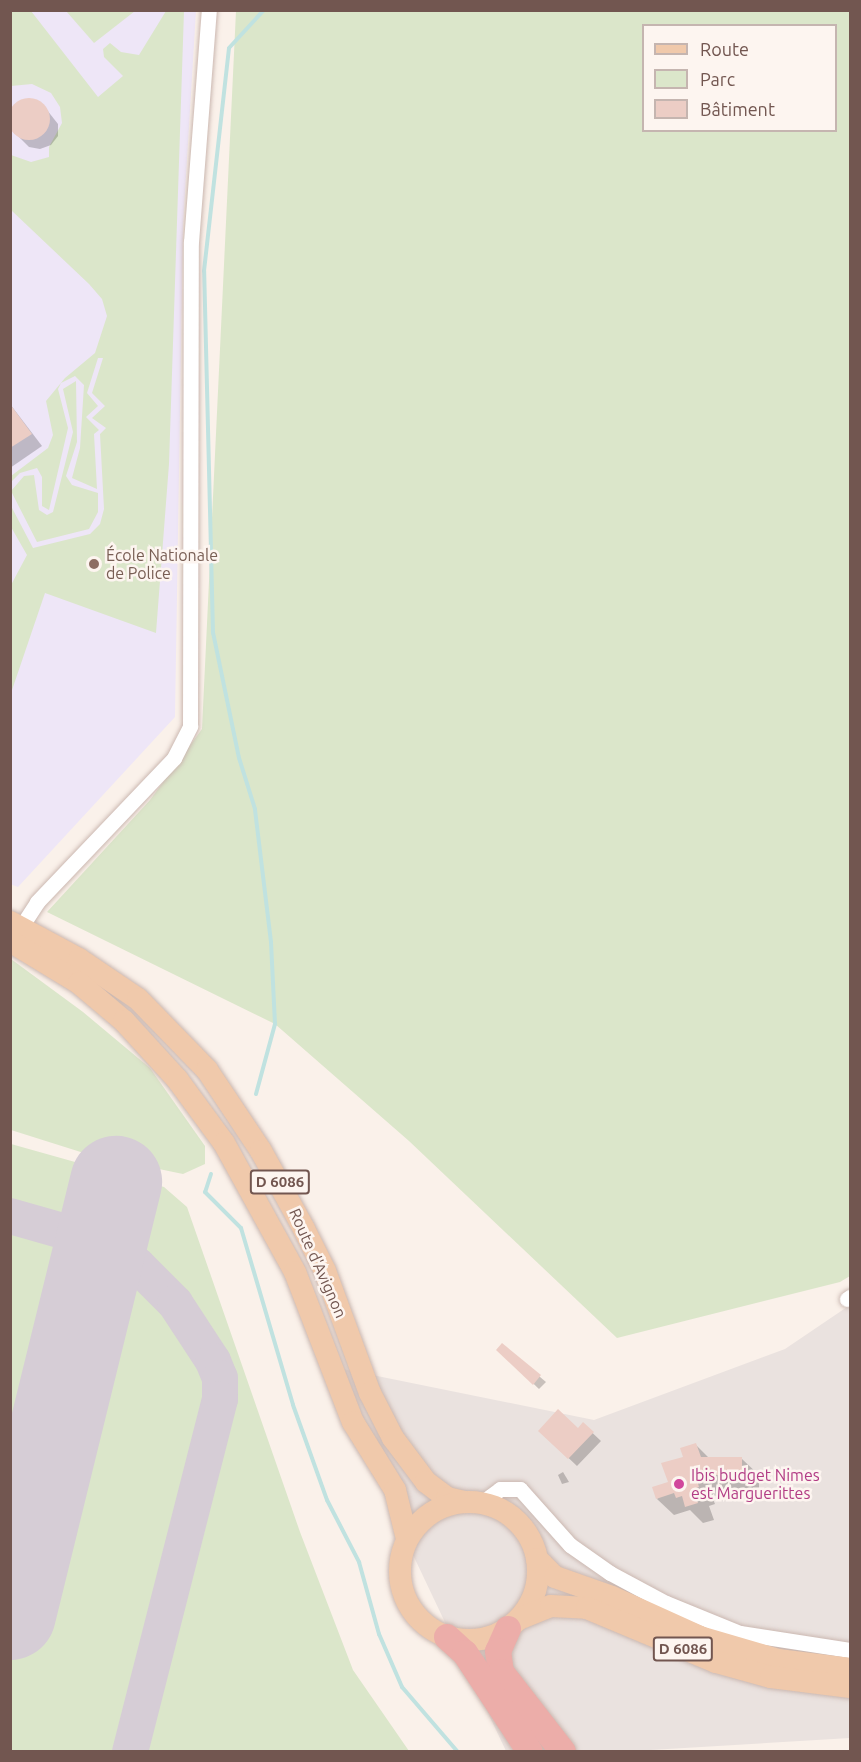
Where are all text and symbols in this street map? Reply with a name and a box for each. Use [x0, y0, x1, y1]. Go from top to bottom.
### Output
legend [642, 24, 837, 132]
text: Route [700, 39, 749, 59]
text: Parc [700, 69, 735, 89]
text: Bâtiment [700, 99, 775, 119]
place label: École Nationale de Police [106, 545, 218, 583]
marker: École Nationale de Police [87, 557, 101, 571]
road number: D 6086 [248, 1170, 312, 1194]
street label: Route d'Avignon [285, 1205, 351, 1321]
place label: Ibis budget Nimes est Marguerittes [691, 1465, 820, 1503]
marker: Ibis budget Nimes est Marguerittes [672, 1477, 686, 1491]
road number: D 6086 [652, 1637, 714, 1661]

